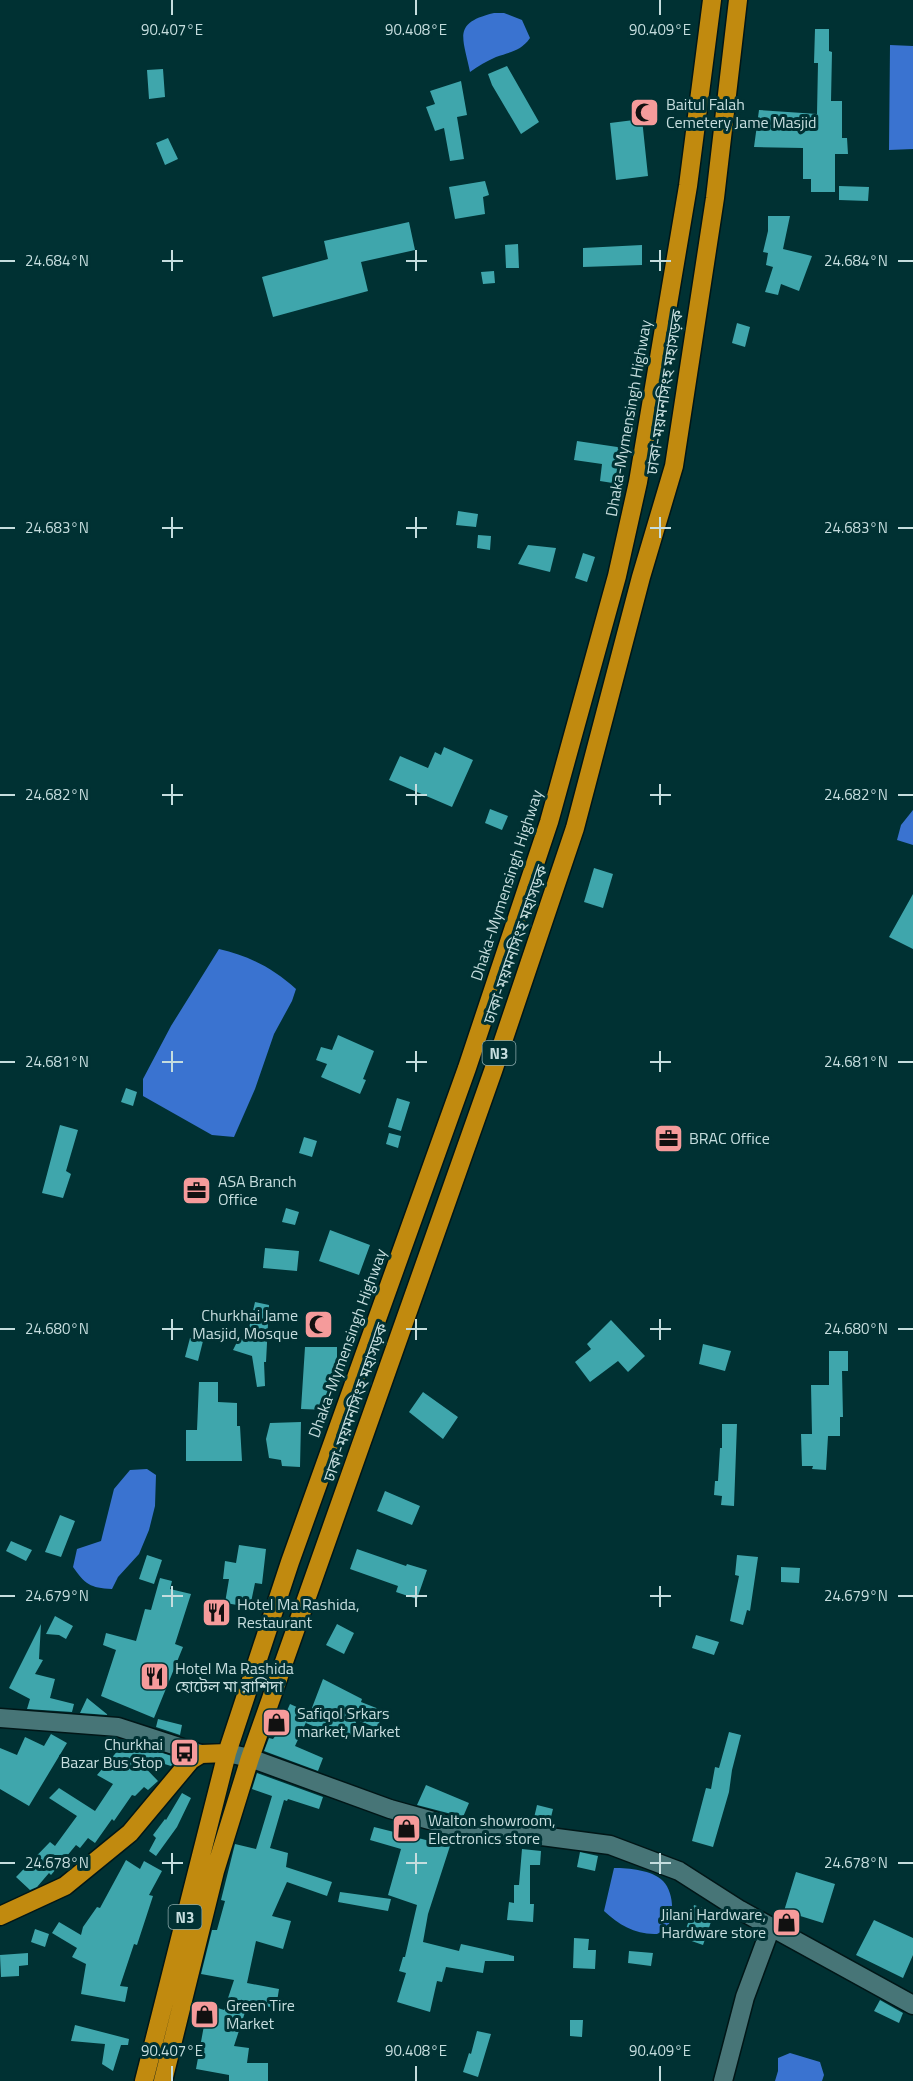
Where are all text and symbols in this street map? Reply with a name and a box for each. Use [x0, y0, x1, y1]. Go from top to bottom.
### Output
text: 90.407°E [141, 18, 203, 41]
text: 90.408°E [385, 18, 447, 41]
text: 90.409°E [629, 18, 691, 41]
place label: Baitul Falah Cemetery Jame Masjid [666, 92, 817, 134]
mosque icon: Baitul Falah Cemetery Jame Masjid [629, 97, 661, 129]
text: 24.684°N [25, 249, 89, 272]
text: 24.684°N [824, 249, 888, 272]
street label: ঢাকা-ময়মনসিংহ মহাসড়ক [639, 307, 689, 477]
street label: Dhaka-Mymensingh Highway [599, 317, 657, 518]
text: 24.683°N [25, 516, 89, 539]
text: 24.683°N [824, 516, 888, 539]
text: 24.682°N [25, 783, 89, 806]
text: 24.682°N [824, 783, 888, 806]
street label: Dhaka-Mymensingh Highway [464, 786, 548, 984]
street label: ঢাকা-ময়মনসিংহ মহাসড়ক [476, 860, 554, 1028]
road number: N3 [482, 1041, 516, 1065]
text: 24.681°N [25, 1050, 89, 1073]
text: 24.681°N [824, 1050, 888, 1073]
office icon: BRAC Office [652, 1122, 684, 1154]
place label: BRAC Office [689, 1126, 770, 1150]
place label: ASA Branch Office [218, 1169, 297, 1211]
office icon: ASA Branch Office [181, 1174, 213, 1206]
street label: Dhaka-Mymensingh Highway [302, 1245, 392, 1441]
place label: Churkhai Jame Masjid, Mosque [192, 1303, 298, 1345]
mosque icon: Churkhai Jame Masjid, Mosque [303, 1308, 335, 1340]
text: 24.680°N [25, 1317, 89, 1340]
text: 24.680°N [824, 1317, 888, 1340]
street label: ঢাকা-ময়মনসিংহ মহাসড়ক [316, 1318, 394, 1486]
text: 24.679°N [25, 1584, 89, 1607]
text: 24.679°N [824, 1584, 888, 1607]
place label: Hotel Ma Rashida, Restaurant [237, 1592, 359, 1634]
restaurant icon: Hotel Ma Rashida, Restaurant [200, 1597, 232, 1629]
place label: Hotel Ma Rashida হোটেল মা রাশিদা [175, 1656, 294, 1698]
restaurant icon: Hotel Ma Rashida হোটেল মা রাশিদা [138, 1661, 170, 1693]
place label: Safiqol Srkars market, Market [297, 1701, 401, 1743]
shop icon: Safiqol Srkars market, Market [260, 1706, 292, 1738]
place label: Churkhai Bazar Bus Stop [60, 1732, 163, 1774]
bus stop icon: Churkhai Bazar Bus Stop [168, 1737, 200, 1769]
place label: Walton showroom, Electronics store [428, 1808, 556, 1850]
shop icon: Walton showroom, Electronics store [391, 1813, 423, 1845]
text: 24.678°N [25, 1851, 89, 1874]
text: 24.678°N [824, 1851, 888, 1874]
place label: Jilani Hardware, Hardware store [661, 1902, 766, 1944]
road number: N3 [168, 1905, 201, 1929]
shop icon: Jilani Hardware, Hardware store [771, 1907, 803, 1939]
place label: Green Tire Market [226, 1993, 295, 2035]
shop icon: Green Tire Market [189, 1998, 221, 2030]
text: 90.407°E [141, 2039, 203, 2062]
text: 90.408°E [385, 2039, 447, 2062]
text: 90.409°E [629, 2039, 691, 2062]

